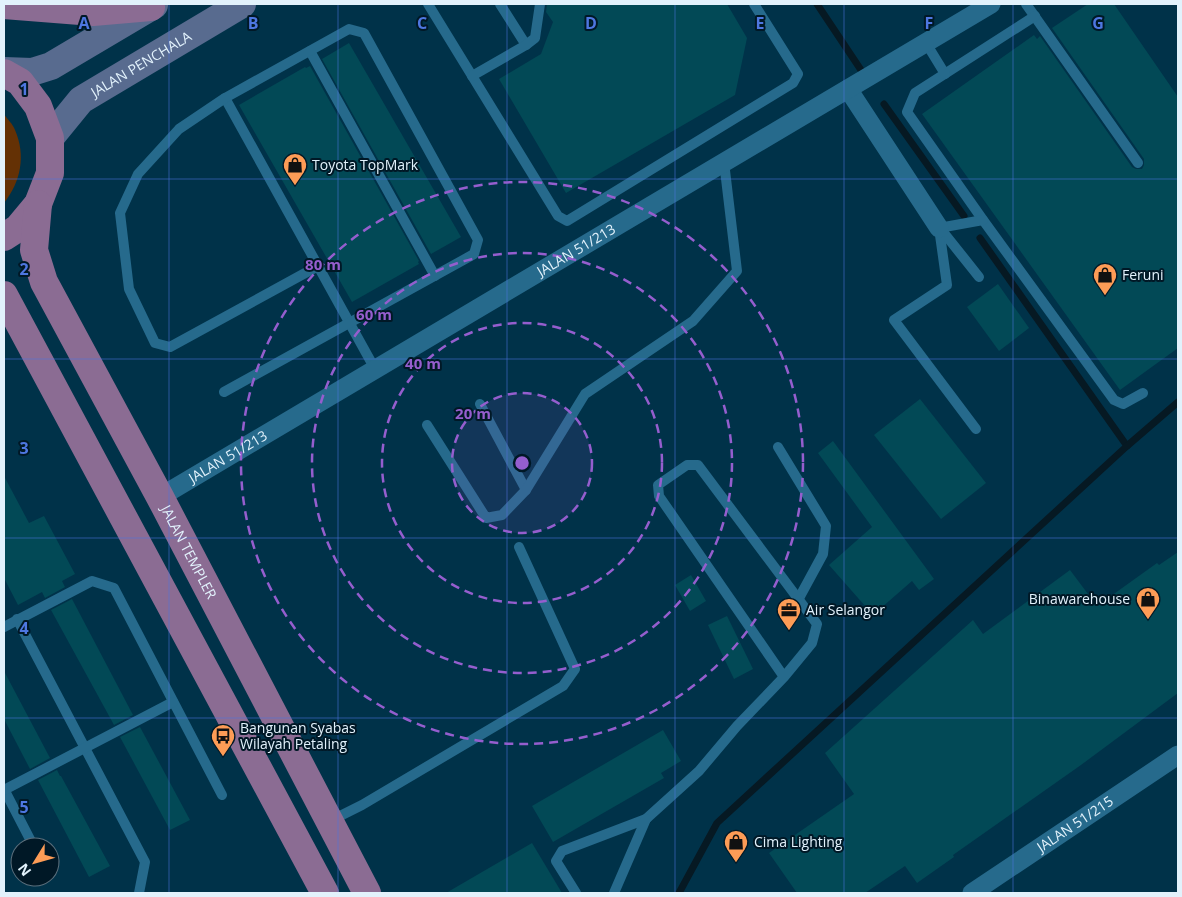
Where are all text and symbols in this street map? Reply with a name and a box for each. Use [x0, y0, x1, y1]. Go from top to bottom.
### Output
text: A [78, 12, 90, 34]
text: B [248, 12, 258, 34]
text: C [417, 12, 427, 34]
text: D [585, 12, 597, 34]
text: E [756, 12, 765, 34]
text: F [925, 12, 933, 34]
text: G [1092, 12, 1104, 34]
street label: JALAN PENCHALA [85, 26, 195, 102]
text: 1 [19, 78, 29, 100]
shop icon: Toyota TopMark [282, 152, 308, 186]
place label: Toyota TopMark [312, 155, 419, 174]
street label: JALAN 51/213 [532, 219, 619, 281]
text: 80 m [305, 254, 341, 274]
text: 2 [19, 258, 29, 280]
shop icon: Feruni [1092, 262, 1118, 296]
place label: Feruni [1122, 265, 1164, 284]
text: 60 m [356, 304, 392, 324]
text: 40 m [405, 353, 441, 373]
text: 20 m [455, 403, 491, 423]
street label: JALAN 51/213 [183, 426, 270, 488]
text: 3 [19, 437, 29, 459]
centre of rings [513, 454, 531, 472]
street label: JALAN TEMPLER [156, 500, 222, 602]
shop icon: Binawarehouse [1135, 586, 1161, 620]
place label: Binawarehouse [1029, 589, 1130, 608]
office icon: Air Selangor [776, 597, 802, 631]
place label: Air Selangor [806, 600, 885, 619]
text: 4 [19, 617, 29, 639]
place label: Bangunan Syabas Wilayah Petaling [240, 718, 356, 753]
bus stop icon: Bangunan Syabas Wilayah Petaling [210, 723, 236, 757]
street label: JALAN 51/215 [1031, 791, 1117, 857]
text: 5 [19, 796, 29, 818]
shop icon: Cima Lighting [723, 829, 749, 863]
place label: Cima Lighting [754, 832, 843, 851]
north arrow [10, 837, 60, 887]
text: N [13, 860, 35, 880]

